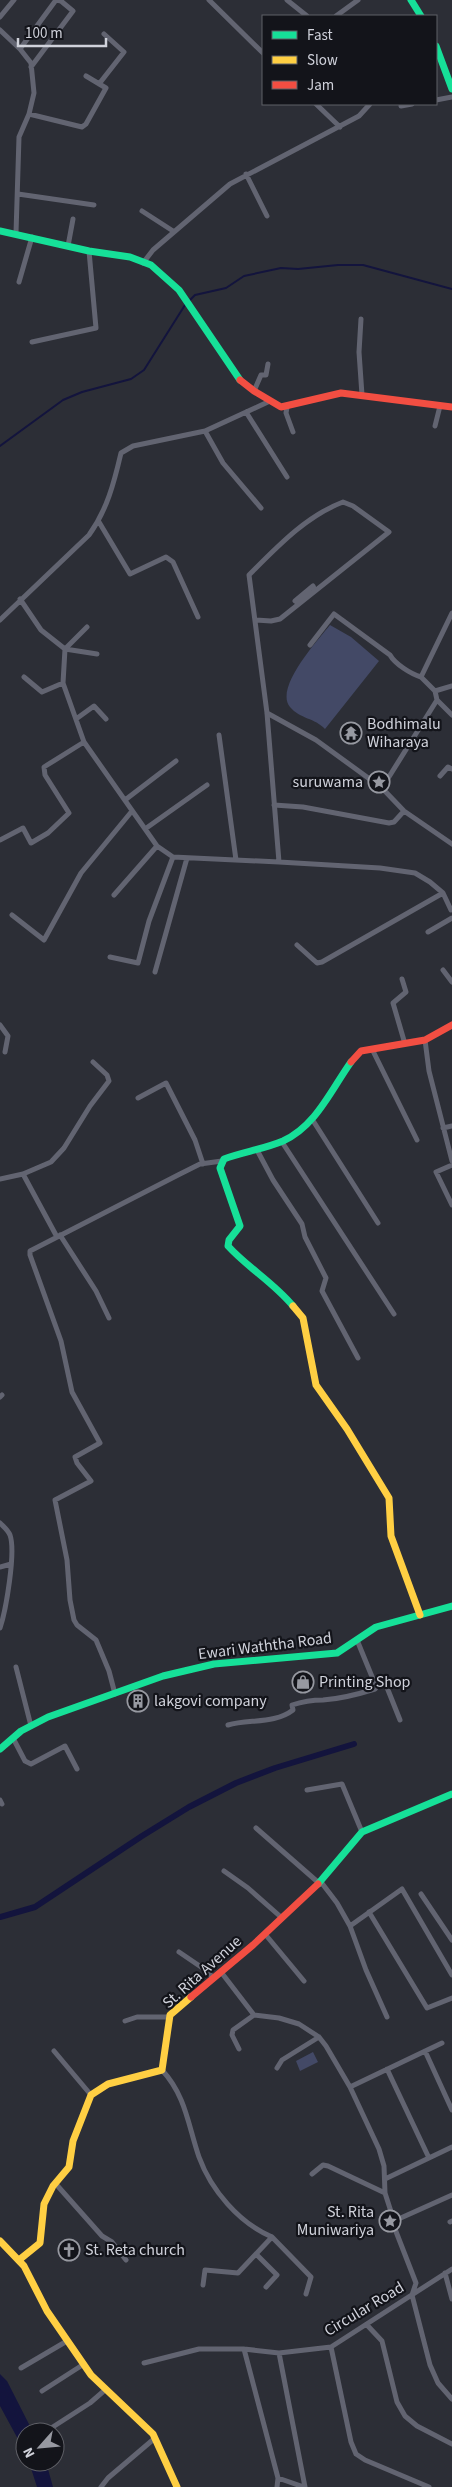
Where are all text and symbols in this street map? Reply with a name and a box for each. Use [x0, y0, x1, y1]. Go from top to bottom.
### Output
scale bar [18, 15, 105, 47]
legend [262, 15, 437, 105]
text: 100 m [25, 23, 63, 44]
text: Fast [307, 25, 333, 46]
text: Slow [307, 50, 338, 71]
text: Jam [307, 75, 334, 96]
place label: Bodhimalu Wiharaya [367, 713, 441, 753]
temple icon: Bodhimalu Wiharaya [339, 721, 363, 745]
place icon: suruwama [367, 770, 391, 794]
place label: suruwama [293, 771, 363, 793]
street label: Ewari Waththa Road [197, 1627, 333, 1665]
shop icon: Printing Shop [291, 1670, 315, 1694]
place label: Printing Shop [319, 1671, 411, 1693]
building icon: lakgovi company [126, 1689, 150, 1713]
place label: lakgovi company [154, 1690, 267, 1712]
street label: St. Rita Avenue [158, 1930, 246, 2013]
place label: St. Rita Muniwariya [297, 2201, 374, 2241]
place icon: St. Rita Muniwariya [378, 2209, 402, 2233]
church icon: St. Reta church [57, 2238, 81, 2262]
place label: St. Reta church [85, 2239, 185, 2261]
street label: Circular Road [320, 2276, 408, 2342]
north arrow [15, 2422, 65, 2472]
text: N [18, 2444, 40, 2461]

